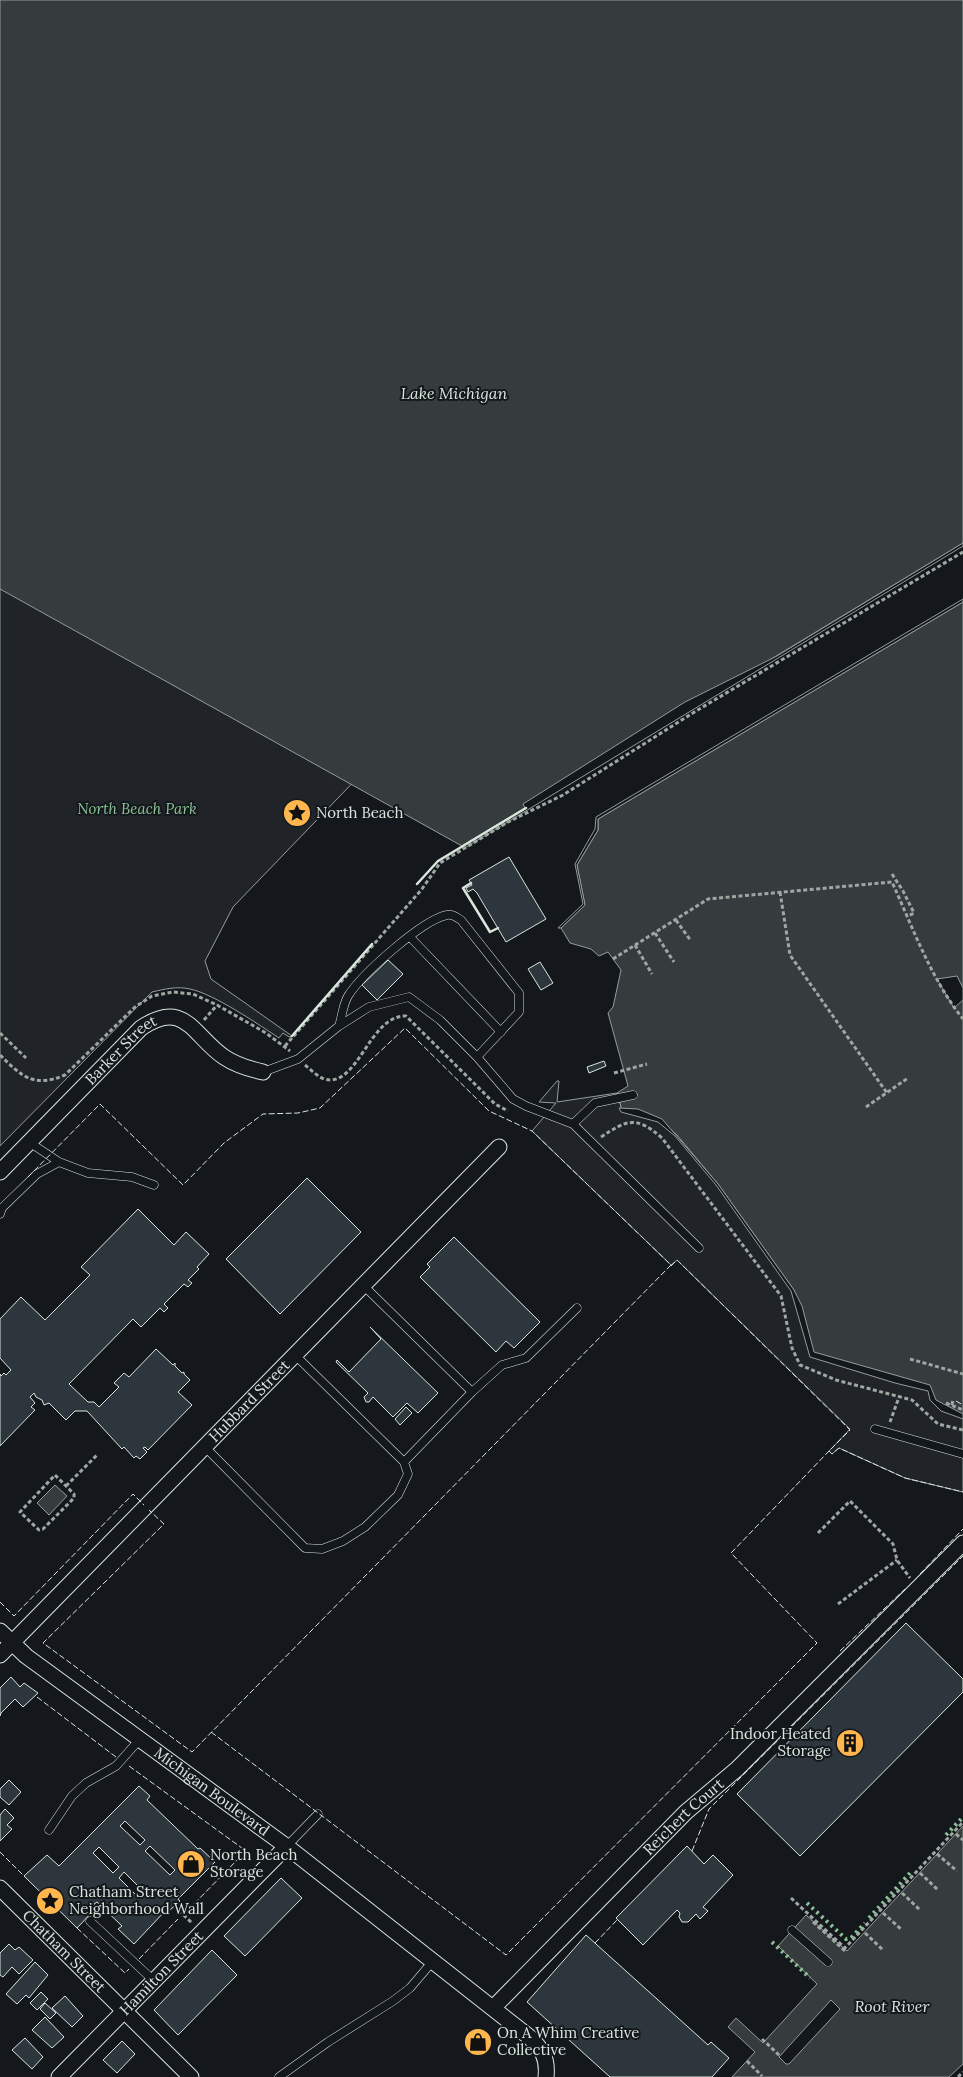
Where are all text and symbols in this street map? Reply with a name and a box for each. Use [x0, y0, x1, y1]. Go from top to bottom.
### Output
water label: Lake Michigan [401, 383, 507, 403]
place icon: North Beach [282, 798, 312, 828]
park label: North Beach Park [77, 799, 197, 818]
place label: North Beach [316, 803, 404, 822]
street label: Barker Street [81, 1011, 160, 1088]
street label: Hubbard Street [205, 1356, 294, 1446]
place label: Indoor Heated Storage [730, 1724, 831, 1760]
building icon: Indoor Heated Storage [835, 1728, 865, 1758]
street label: Michigan Boulevard [151, 1743, 273, 1840]
street label: Reichert Court [639, 1774, 728, 1859]
place label: North Beach Storage [210, 1845, 298, 1881]
shop icon: North Beach Storage [176, 1849, 206, 1879]
place label: Chatham Street Neighborhood Wall [69, 1882, 204, 1918]
place icon: Chatham Street Neighborhood Wall [35, 1886, 65, 1916]
street label: Chatham Street [19, 1906, 110, 1996]
street label: Hamilton Street [115, 1926, 207, 2019]
water label: Root River [854, 1996, 930, 2016]
place label: On A Whim Creative Collective [497, 2023, 639, 2059]
shop icon: On A Whim Creative Collective [463, 2027, 493, 2057]

